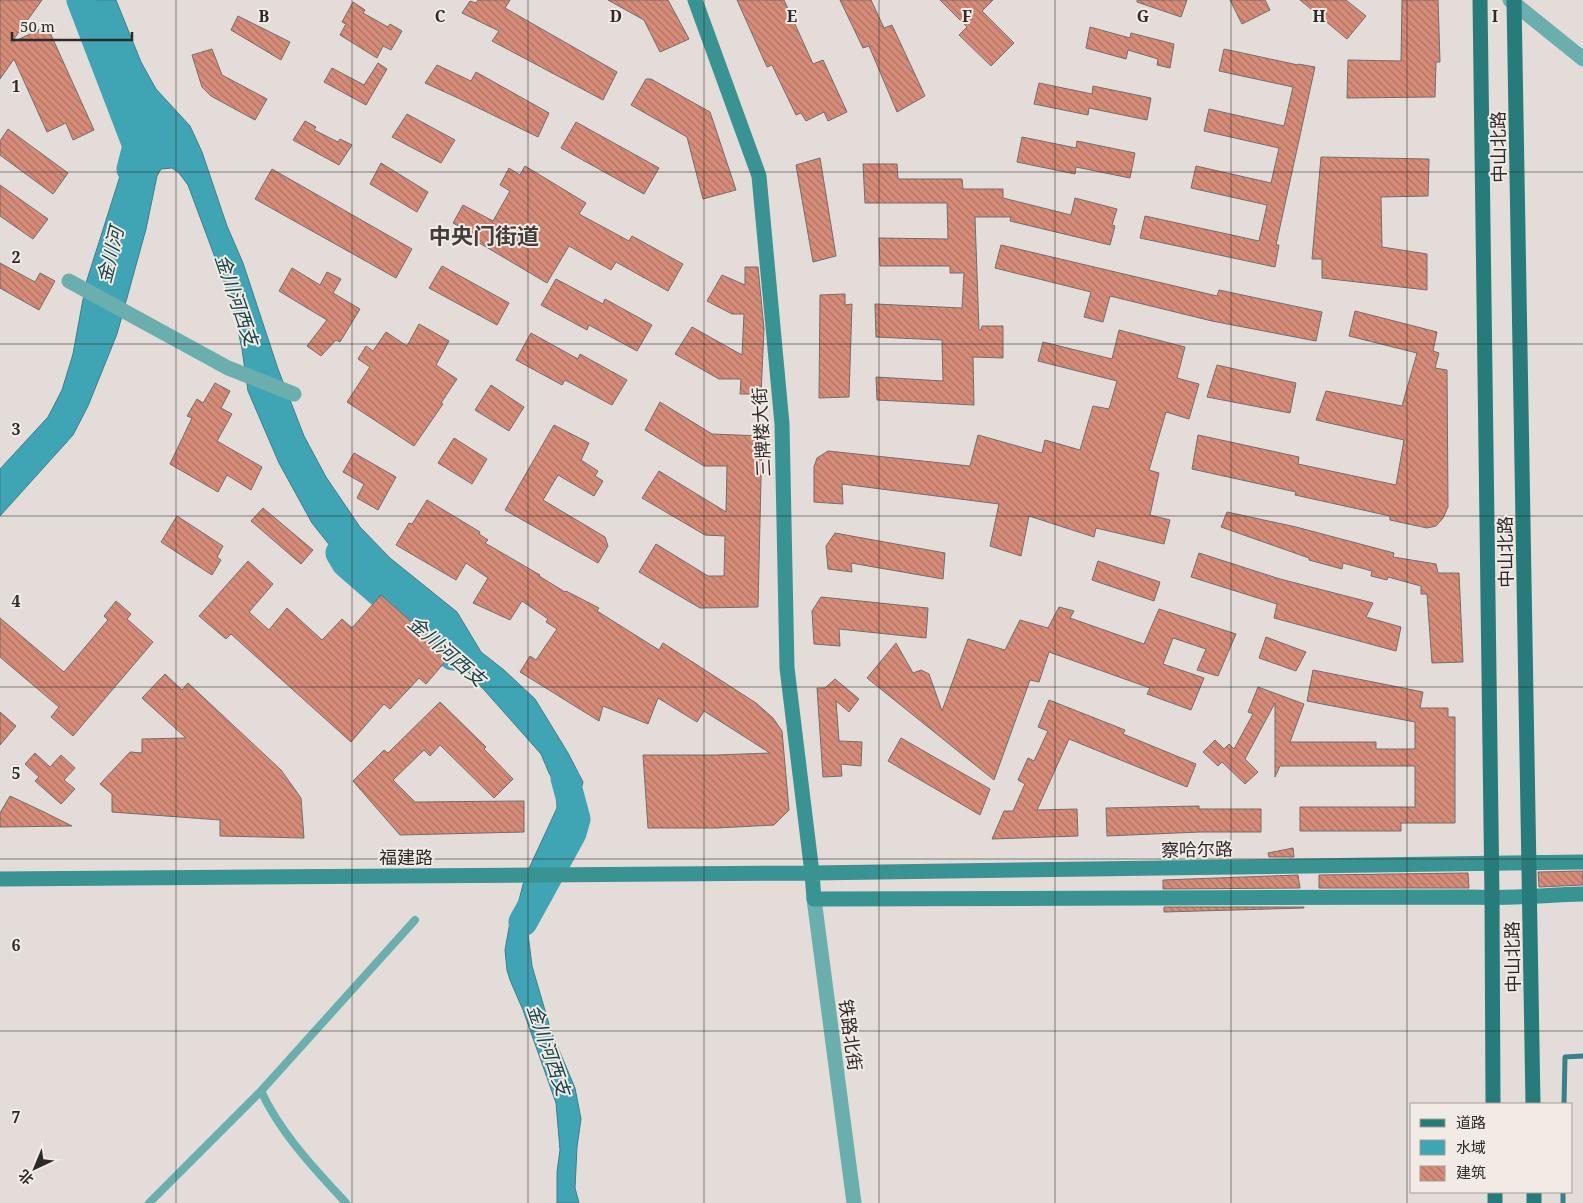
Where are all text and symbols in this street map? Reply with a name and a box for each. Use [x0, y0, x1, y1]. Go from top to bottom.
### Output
text: B [259, 5, 270, 27]
text: C [435, 5, 446, 27]
text: D [610, 5, 622, 27]
text: E [787, 5, 797, 27]
text: F [962, 5, 972, 27]
text: G [1137, 5, 1149, 27]
text: H [1312, 5, 1326, 27]
text: I [1492, 5, 1498, 27]
scale bar [12, 10, 132, 42]
text: 50 m [20, 16, 55, 36]
text: 1 [11, 75, 21, 97]
street label: 中山北路 [1485, 111, 1511, 183]
water label: 金川河 [90, 220, 130, 286]
district label: 中央门街道 [429, 220, 539, 250]
text: 2 [11, 246, 21, 268]
water label: 金川河西支 [209, 251, 265, 351]
street label: 三牌楼大街 [747, 386, 775, 478]
text: 3 [11, 418, 21, 440]
street label: 中山北路 [1492, 516, 1518, 588]
text: 4 [11, 590, 21, 612]
water label: 金川河西支 [403, 610, 493, 693]
text: 5 [11, 762, 21, 784]
street label: 察哈尔路 [1161, 836, 1233, 862]
street label: 福建路 [379, 845, 433, 869]
street label: 中山北路 [1499, 921, 1525, 993]
text: 6 [11, 934, 21, 956]
street label: 铁路北街 [834, 998, 868, 1072]
water label: 金川河西支 [521, 1001, 577, 1101]
legend [1410, 1103, 1573, 1193]
text: 7 [11, 1106, 21, 1128]
text: 道路 [1456, 1112, 1486, 1132]
text: 水域 [1456, 1137, 1486, 1157]
north arrow [10, 1143, 60, 1193]
text: 建筑 [1456, 1162, 1486, 1182]
text: 北 [14, 1166, 37, 1189]

